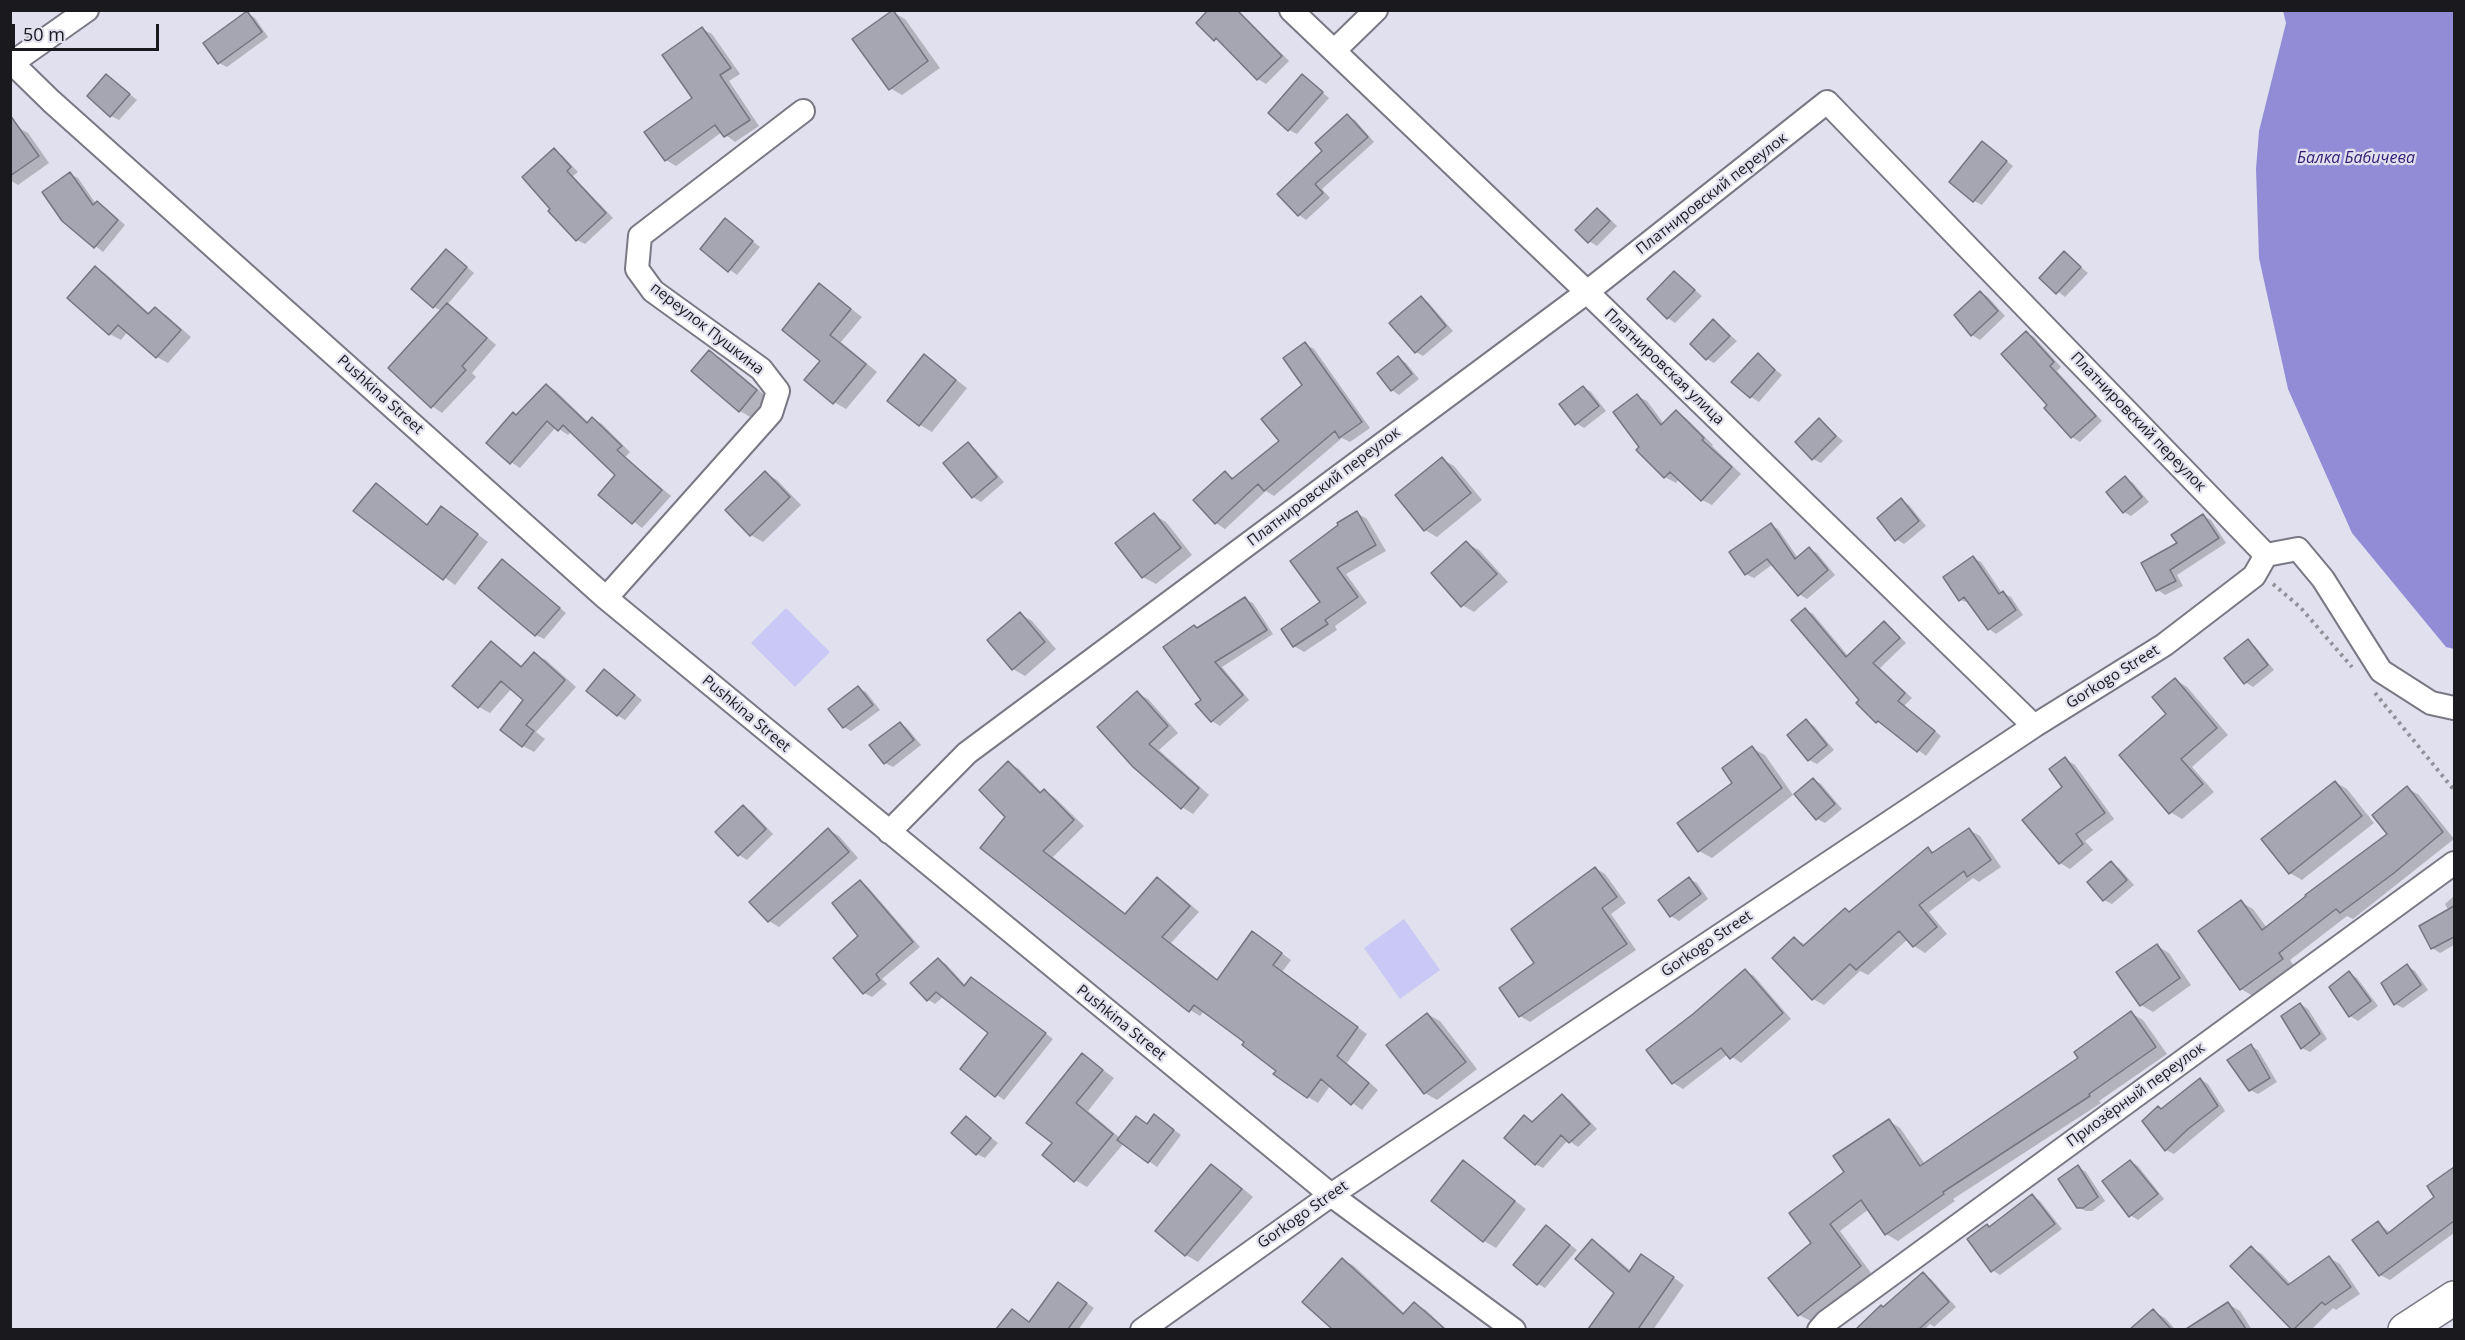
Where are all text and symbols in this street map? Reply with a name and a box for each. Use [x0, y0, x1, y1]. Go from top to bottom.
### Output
scale bar [15, 12, 162, 50]
text: 50 m [23, 22, 65, 46]
street label: Платнировский переулок [1633, 129, 1791, 259]
water label: Балка Бабичева [2297, 148, 2415, 168]
street label: переулок Пушкина [647, 279, 767, 379]
street label: Платнировская улица [1600, 305, 1728, 429]
street label: Платнировский переулок [2067, 349, 2209, 495]
street label: Pushkina Street [333, 352, 427, 438]
street label: Платнировский переулок [1244, 424, 1404, 550]
street label: Gorkogo Street [2063, 641, 2163, 713]
street label: Pushkina Street [698, 672, 794, 756]
street label: Gorkogo Street [1658, 907, 1756, 981]
street label: Pushkina Street [1073, 982, 1169, 1064]
street label: Приозёрный переулок [2064, 1039, 2208, 1151]
street label: Gorkogo Street [1254, 1177, 1352, 1253]

